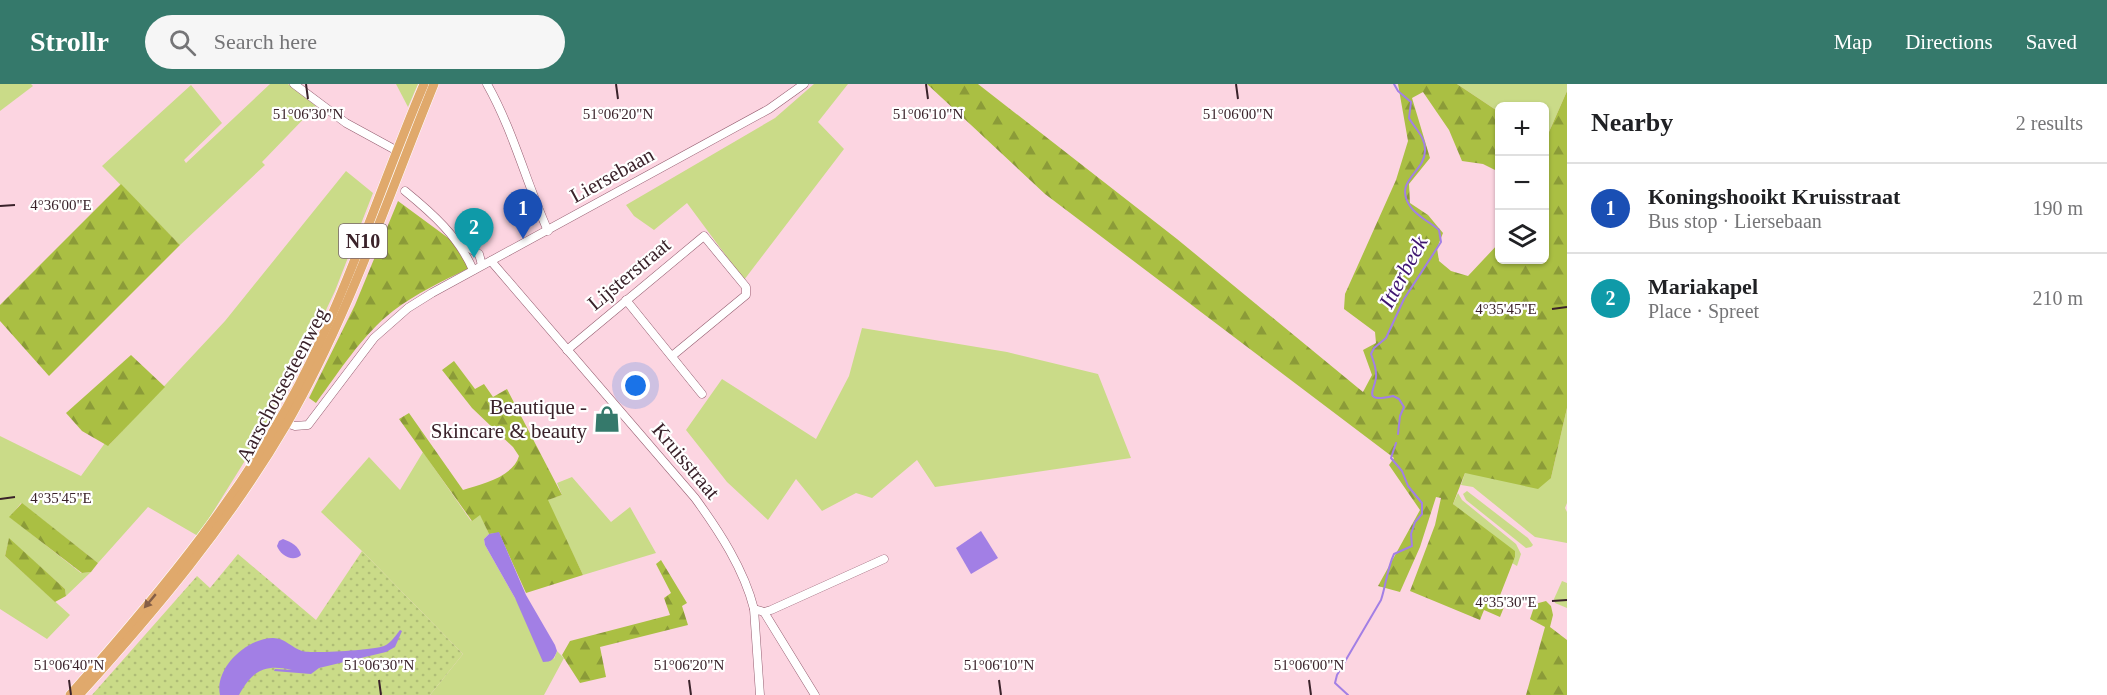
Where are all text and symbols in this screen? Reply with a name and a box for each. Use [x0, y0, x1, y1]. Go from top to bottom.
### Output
search box [145, 15, 565, 69]
text: Strollr [30, 26, 109, 57]
icon: search [166, 26, 199, 59]
text: Search here [214, 29, 317, 54]
text: Map [1834, 30, 1872, 54]
text: Directions [1905, 30, 1993, 54]
text: Saved [2026, 30, 2077, 54]
map controls [1495, 102, 1549, 264]
button: + [1495, 102, 1549, 156]
text: 51°06'30"N [273, 106, 343, 122]
text: 51°06'20"N [583, 106, 653, 122]
text: 51°06'10"N [893, 106, 963, 122]
text: 51°06'00"N [1203, 106, 1273, 122]
text: Nearby [1591, 108, 1673, 137]
text: 2 results [2016, 112, 2083, 134]
street label: Liersebaan [566, 142, 659, 208]
button: − [1495, 156, 1549, 210]
text: Koningshooikt Kruisstraat [1648, 184, 1900, 209]
pin: 1 [504, 190, 542, 239]
text: 4°36'00"E [30, 197, 92, 213]
text: 1 [1606, 197, 1616, 219]
text: 190 m [2032, 197, 2083, 219]
pin: 2 [454, 208, 494, 258]
button: layers [1495, 210, 1549, 264]
text: Bus stop · Liersebaan [1648, 210, 1822, 232]
road number: N10 [339, 224, 387, 258]
water label: Itterbeek [1373, 231, 1433, 313]
street label: Lijsterstraat [583, 232, 675, 315]
text: Mariakapel [1648, 274, 1758, 299]
text: 2 [1606, 287, 1616, 309]
text: 210 m [2032, 287, 2083, 309]
text: Place · Spreet [1648, 300, 1759, 322]
text: 4°35'45"E [1475, 301, 1537, 317]
street label: Aarschotsesteenweg [231, 303, 333, 466]
your location [621, 371, 650, 400]
place label: Beautique - Skincare & beauty [431, 395, 587, 443]
shop icon: Beautique - Skincare & beauty [592, 404, 622, 434]
street label: Kruisstraat [647, 418, 725, 504]
text: 4°35'45"E [30, 490, 92, 506]
one-way arrow [144, 593, 157, 608]
text: 4°35'30"E [1475, 594, 1537, 610]
text: 51°06'40"N [34, 657, 104, 673]
text: 51°06'30"N [344, 657, 414, 673]
text: 51°06'20"N [654, 657, 724, 673]
text: 51°06'10"N [964, 657, 1034, 673]
text: 51°06'00"N [1274, 657, 1344, 673]

